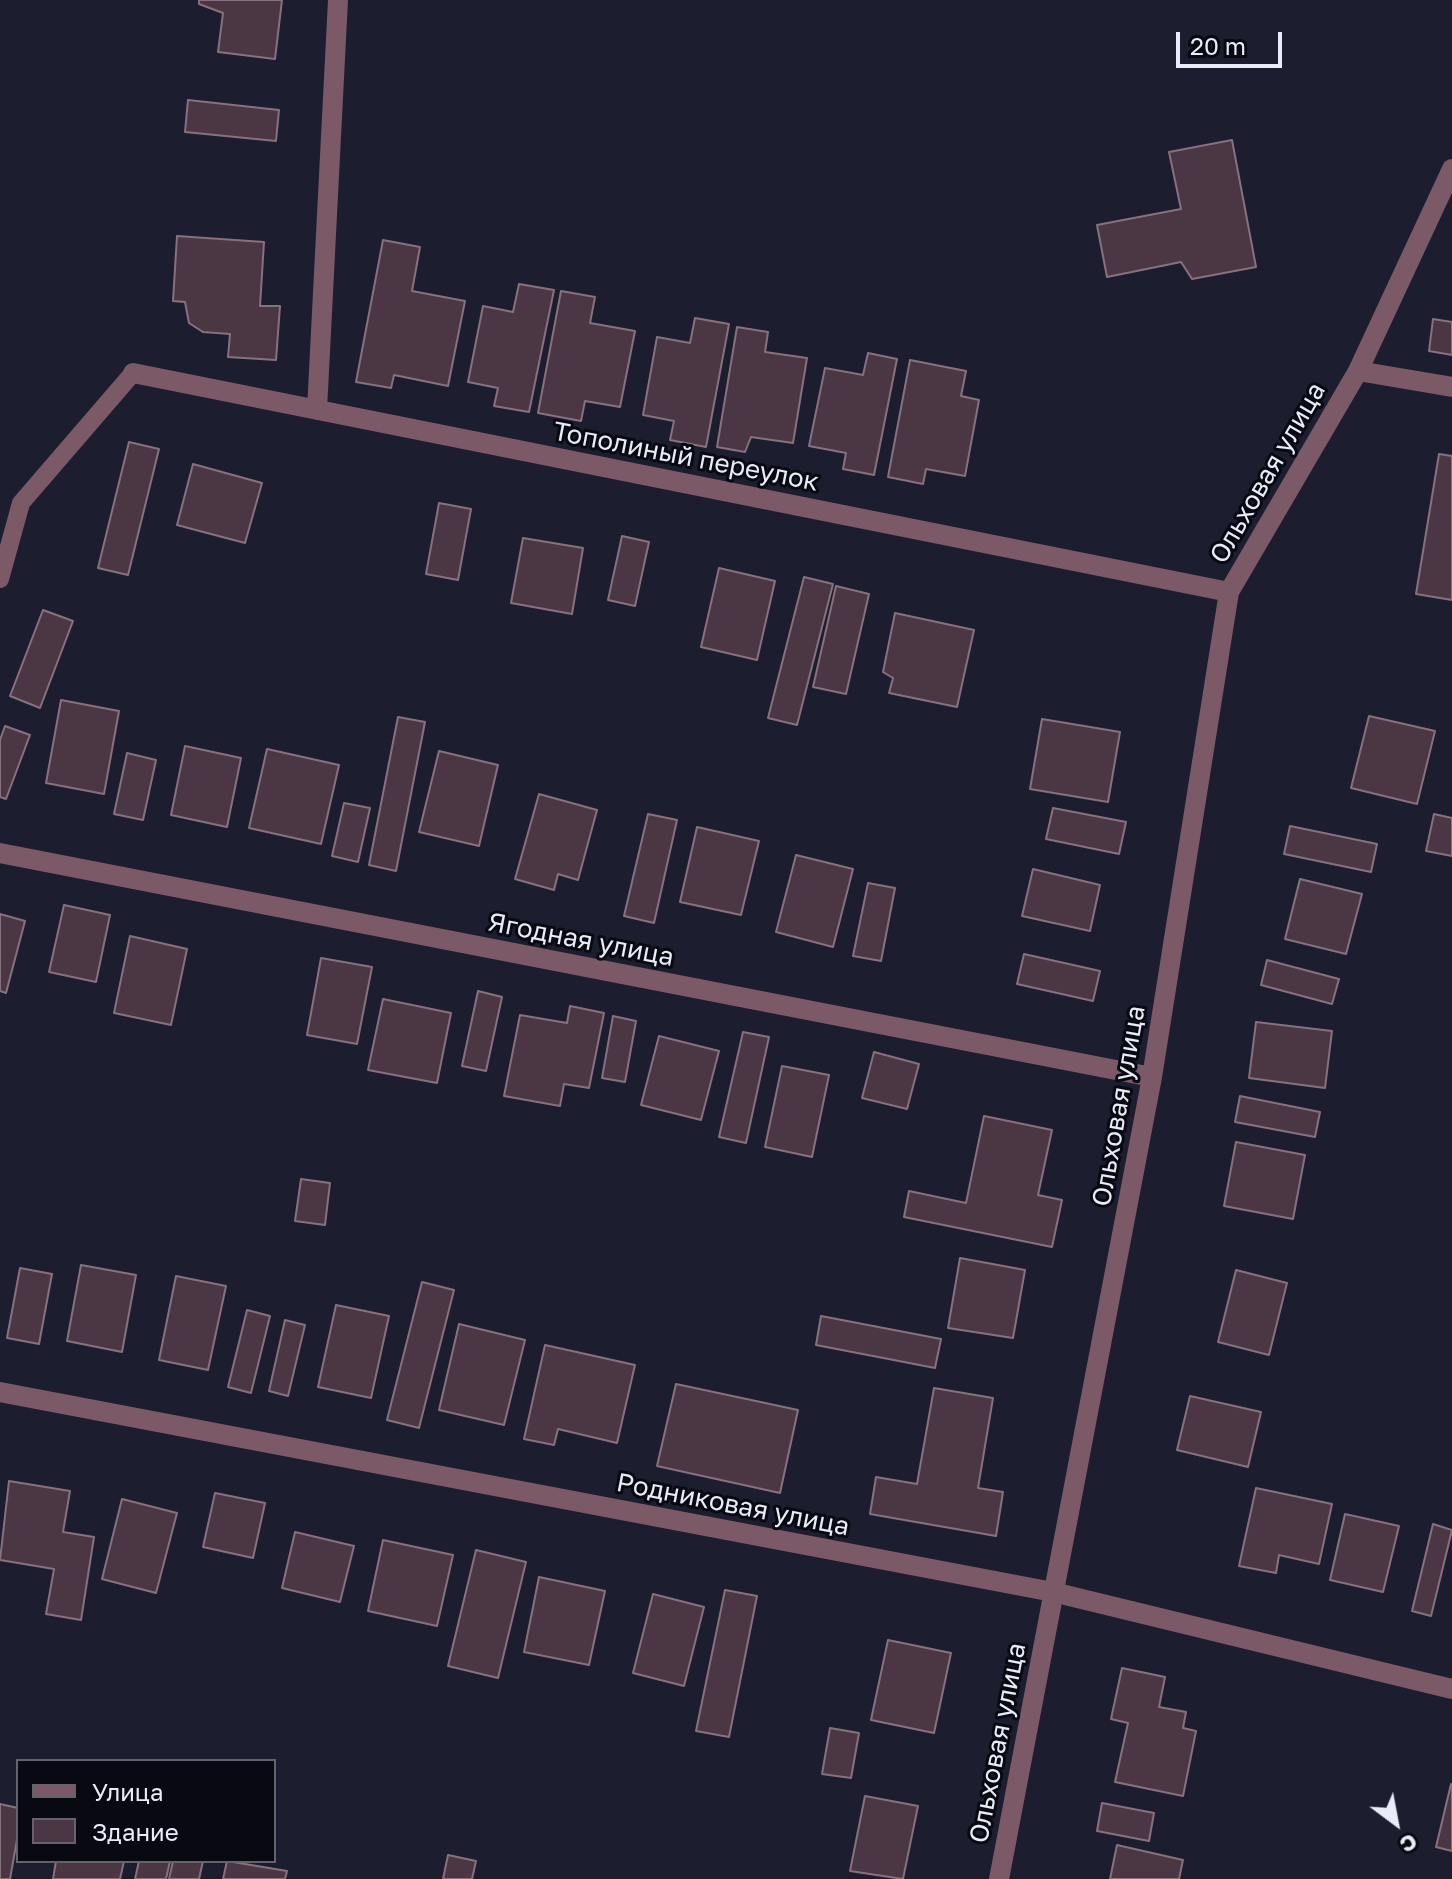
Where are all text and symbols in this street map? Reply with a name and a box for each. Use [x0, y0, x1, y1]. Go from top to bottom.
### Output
scale bar [1180, 16, 1286, 66]
text: 20 m [1190, 31, 1246, 60]
street label: Ольховая улица [1204, 377, 1332, 569]
street label: Тополиный переулок [551, 416, 821, 498]
street label: Ягодная улица [485, 907, 677, 973]
street label: Ольховая улица [1086, 1003, 1152, 1209]
street label: Родниковая улица [614, 1467, 852, 1543]
street label: Ольховая улица [963, 1640, 1033, 1846]
legend [16, 1759, 276, 1863]
text: Улица [92, 1777, 164, 1806]
north arrow [1356, 1783, 1436, 1863]
text: Здание [92, 1817, 179, 1846]
text: С [1395, 1828, 1423, 1859]

